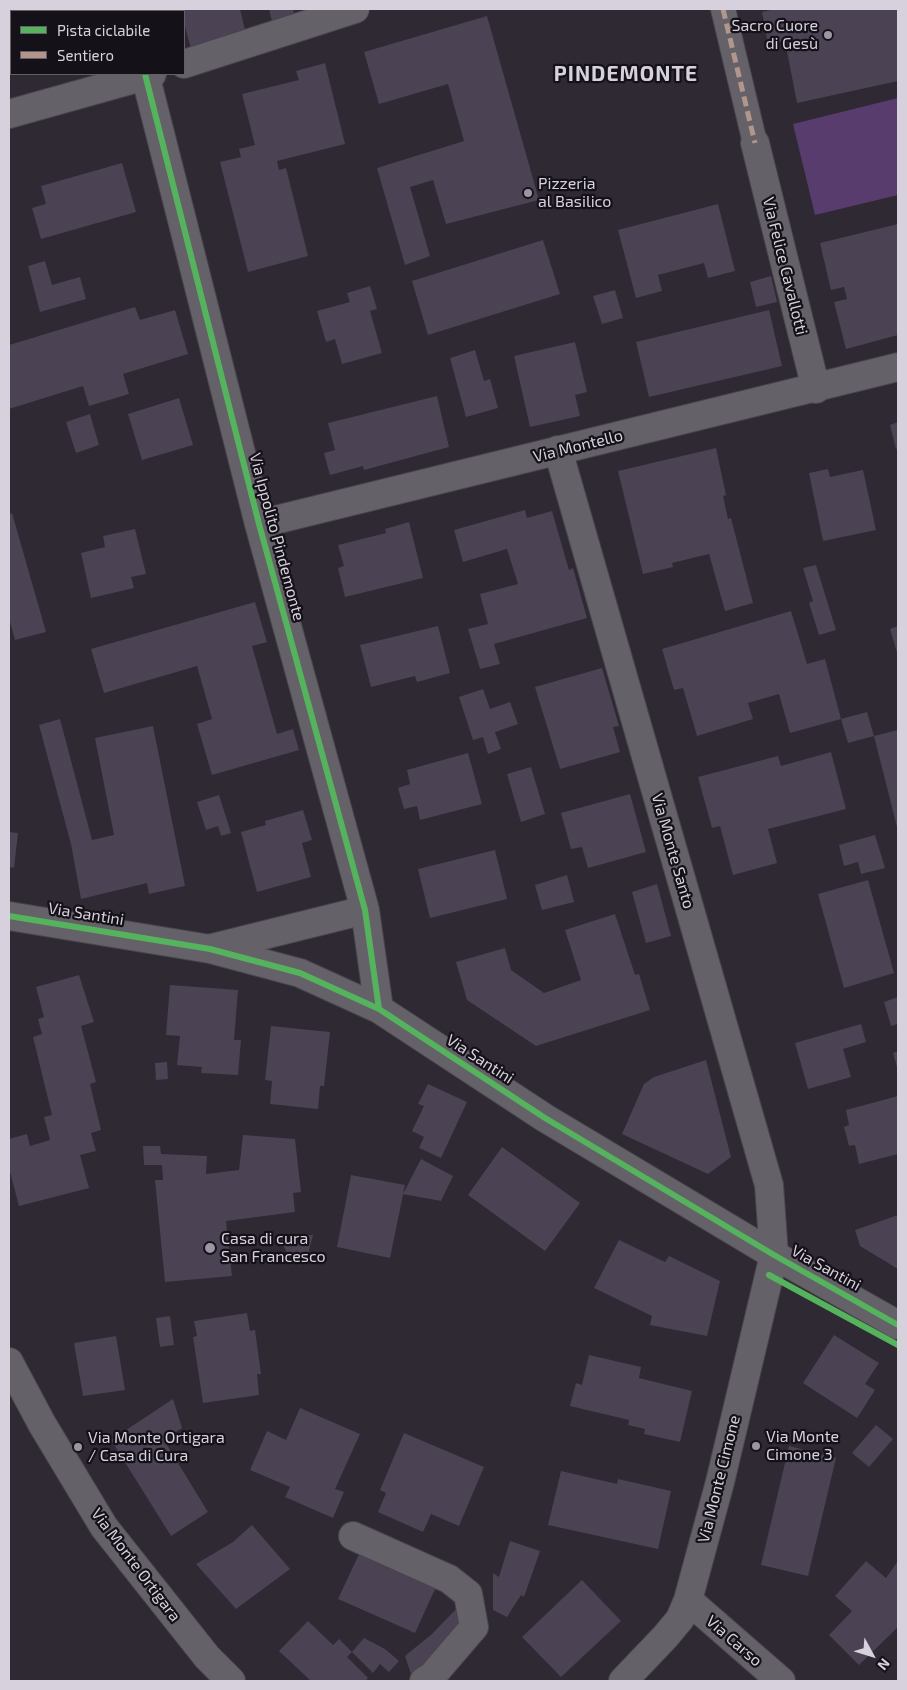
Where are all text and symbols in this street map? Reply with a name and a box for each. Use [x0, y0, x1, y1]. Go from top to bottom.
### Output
legend [10, 10, 185, 75]
place label: Sacro Cuore di Gesù [731, 16, 818, 54]
text: Pista ciclabile [57, 21, 150, 39]
marker: Sacro Cuore di Gesù [822, 29, 834, 41]
text: Sentiero [57, 46, 114, 64]
district label: PINDEMONTE [553, 61, 699, 87]
place label: Pizzeria al Basilico [538, 174, 611, 212]
marker: Pizzeria al Basilico [522, 187, 534, 199]
street label: Via Felice Cavallotti [759, 195, 811, 337]
street label: Via Montello [531, 426, 625, 466]
street label: Via Ippolito Pindemonte [245, 451, 309, 623]
street label: Via Monte Santo [647, 791, 699, 911]
street label: Via Santini [47, 899, 125, 929]
street label: Via Santini [443, 1030, 517, 1088]
place label: Casa di cura San Francesco [221, 1229, 326, 1267]
marker: Casa di cura San Francesco [203, 1241, 217, 1255]
street label: Via Santini [788, 1241, 864, 1295]
street label: Via Monte Cimone [694, 1413, 744, 1545]
place label: Via Monte Cimone 3 [766, 1427, 839, 1465]
place label: Via Monte Ortigara / Casa di Cura [88, 1428, 225, 1466]
marker: Via Monte Cimone 3 [750, 1440, 762, 1452]
marker: Via Monte Ortigara / Casa di Cura [72, 1441, 84, 1453]
street label: Via Monte Ortigara [87, 1505, 185, 1625]
street label: Via Carso [702, 1612, 766, 1670]
north arrow [847, 1630, 897, 1680]
text: N [874, 1655, 894, 1674]

